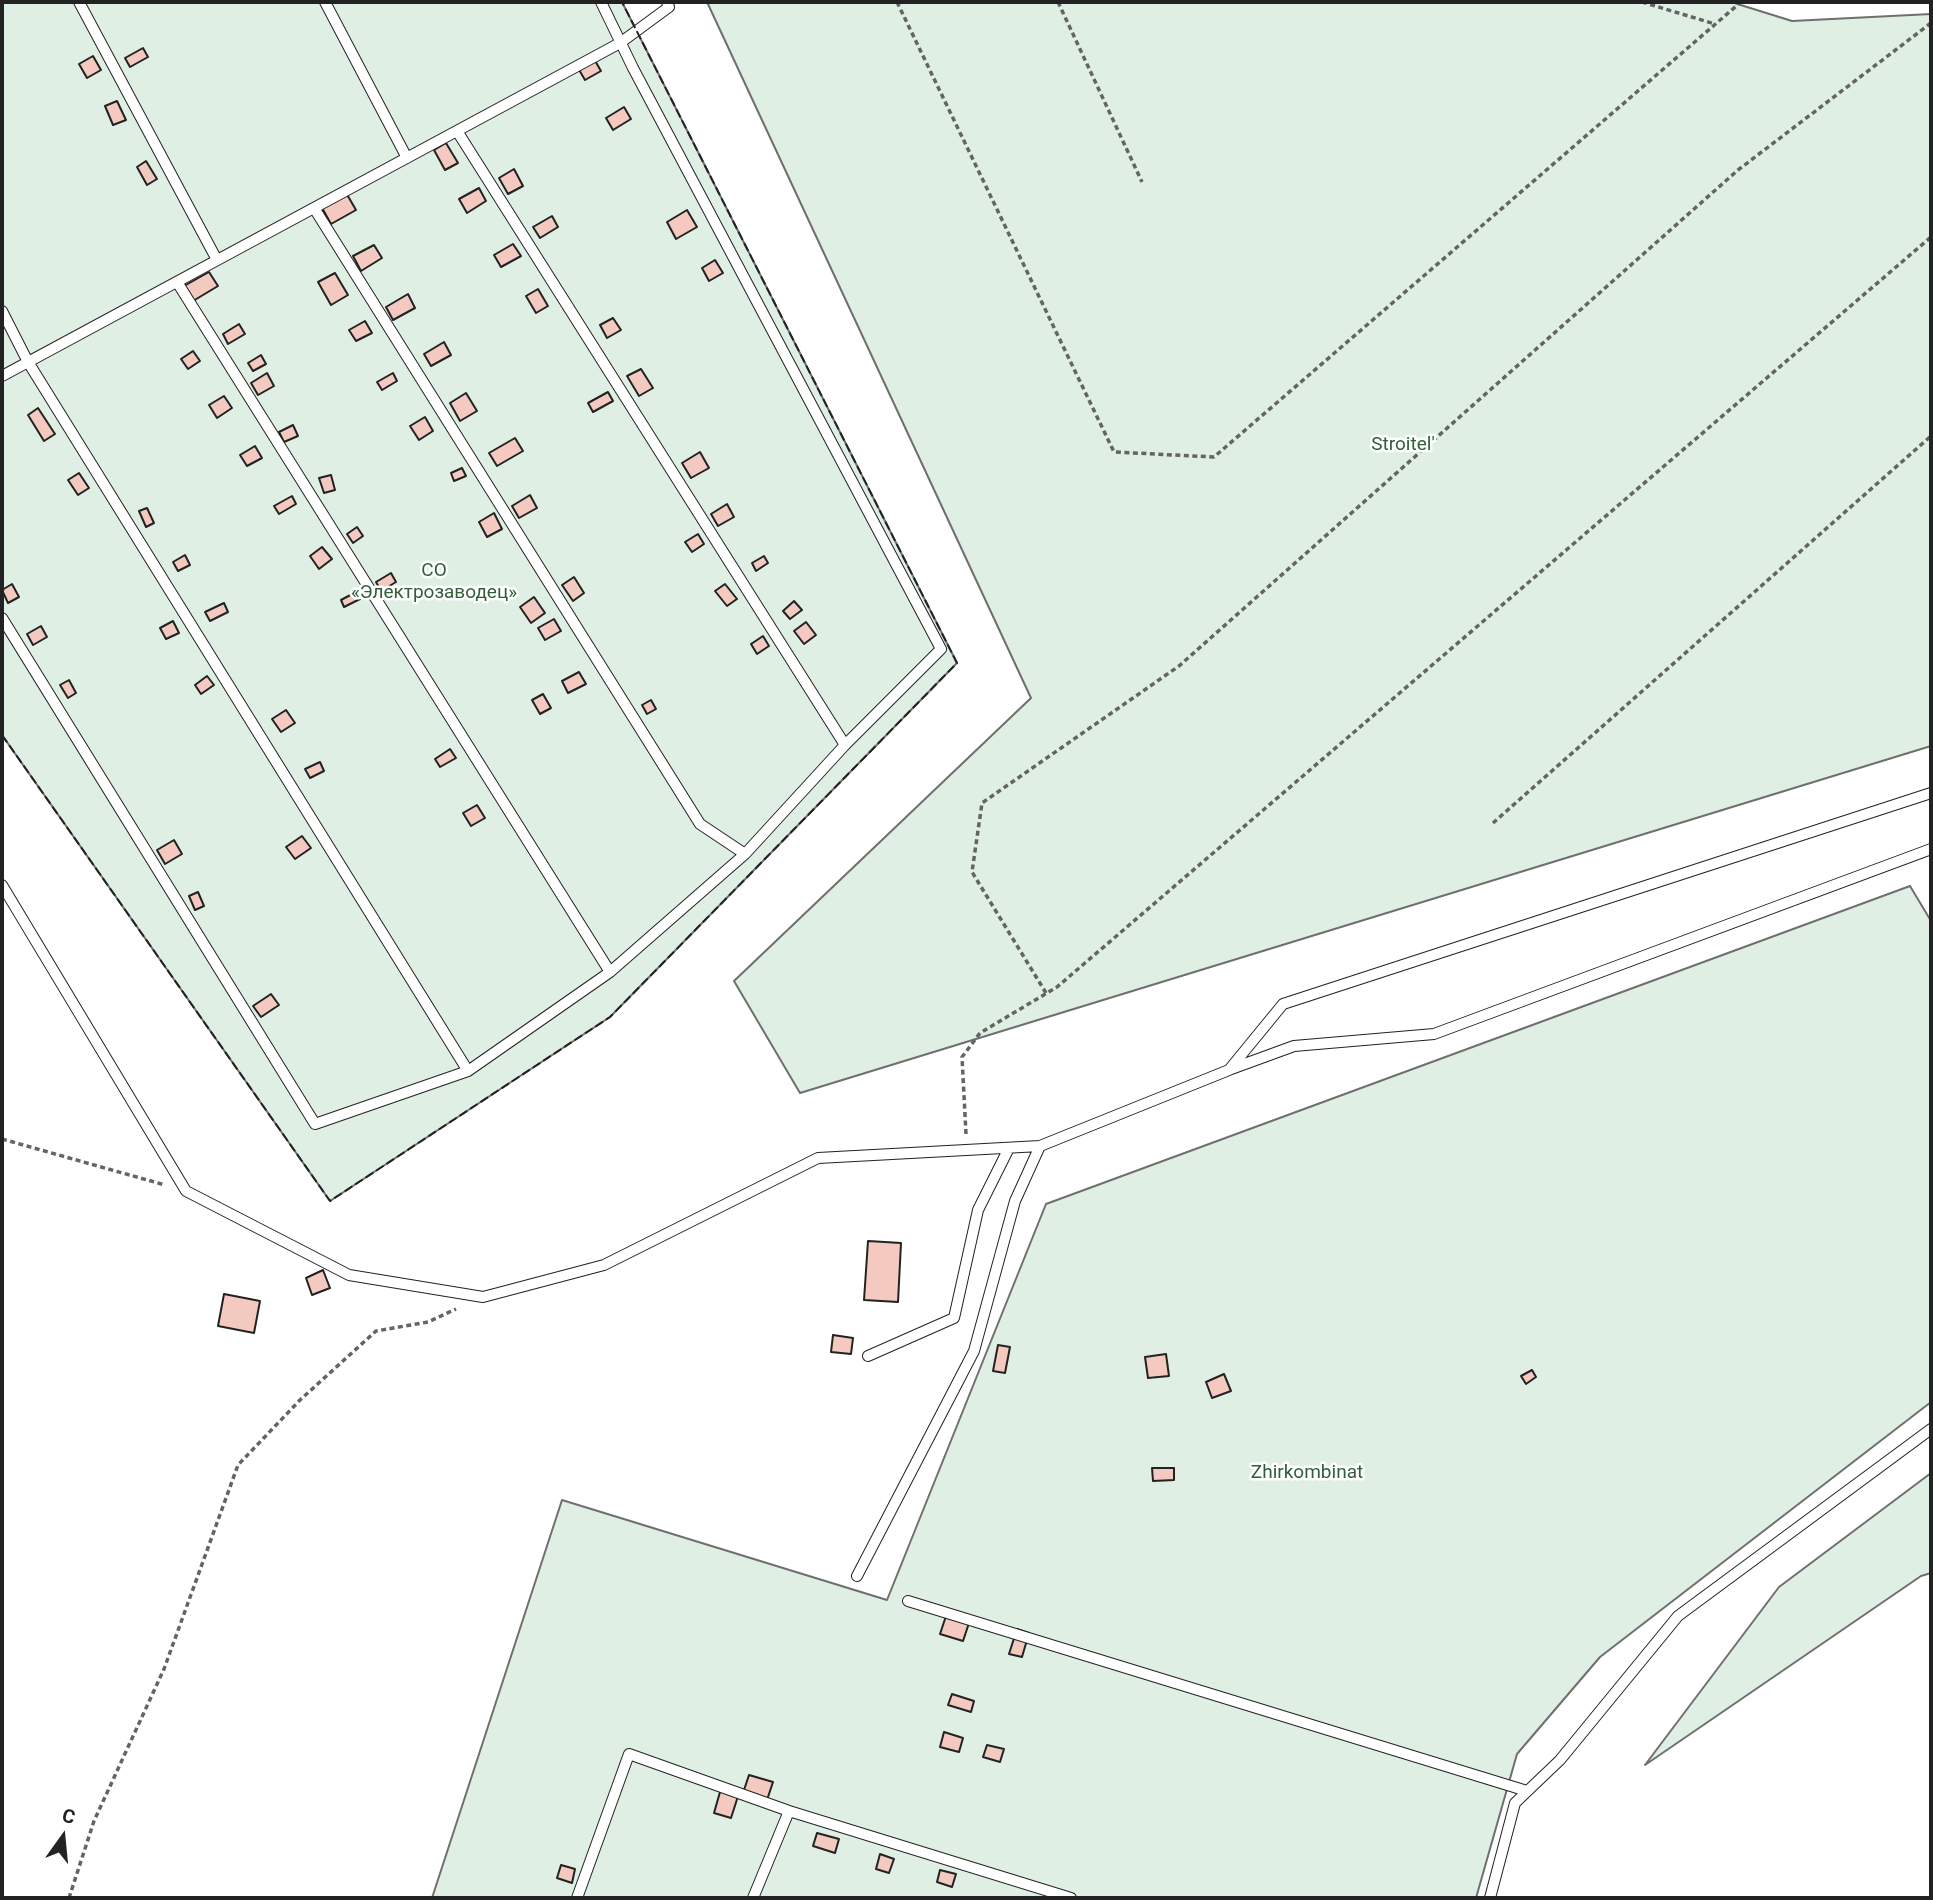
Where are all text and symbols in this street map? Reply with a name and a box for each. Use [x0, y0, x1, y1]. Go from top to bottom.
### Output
park label: Stroitel' [1371, 434, 1435, 456]
park label: СО «Электрозаводец» [351, 560, 517, 604]
park label: Zhirkombinat [1251, 1462, 1363, 1484]
north arrow [28, 1802, 98, 1872]
text: С [60, 1804, 78, 1829]

